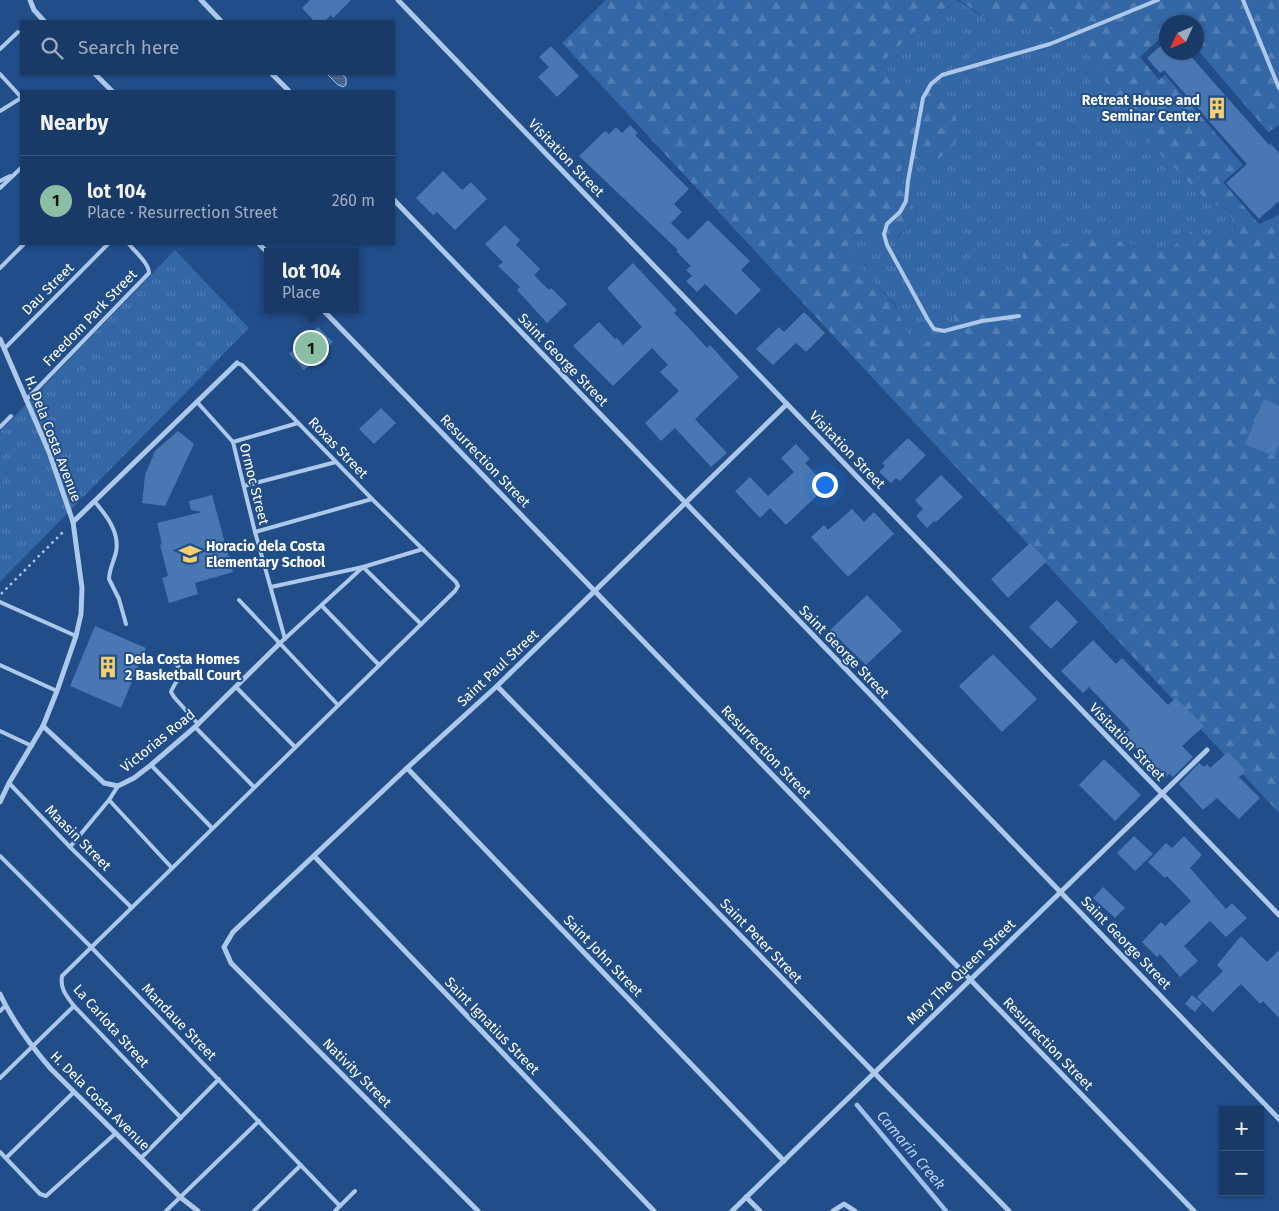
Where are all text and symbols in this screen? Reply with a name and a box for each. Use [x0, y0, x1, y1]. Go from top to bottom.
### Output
north arrow [1159, 15, 1204, 60]
search box [20, 20, 395, 75]
icon: search [38, 34, 66, 62]
text: Search here [78, 36, 179, 59]
place label: Retreat House and Seminar Center [1082, 92, 1200, 125]
building icon: Retreat House and Seminar Center [1204, 95, 1230, 121]
text: Nearby [40, 110, 108, 136]
street label: Visitation Street [525, 115, 608, 201]
text: lot 104 [87, 180, 146, 203]
text: 1 [52, 191, 60, 210]
text: 260 m [332, 191, 375, 210]
text: Place · Resurrection Street [87, 203, 278, 222]
popup [264, 248, 359, 313]
street label: Dau Street [19, 259, 78, 318]
text: lot 104 [282, 260, 341, 283]
street label: Freedom Park Street [39, 265, 141, 370]
text: Place [282, 283, 320, 302]
street label: Saint George Street [514, 310, 612, 411]
pin: 1 [295, 329, 327, 367]
street label: H. Dela Costa Avenue [21, 374, 85, 504]
street label: Visitation Street [806, 407, 889, 493]
street label: Resurrection Street [436, 411, 534, 512]
street label: Roxas Street [305, 414, 372, 483]
street label: Ormoc Street [236, 441, 273, 528]
your location [812, 472, 838, 498]
place label: Horacio dela Costa Elementary School [206, 538, 326, 571]
school or university icon: Horacio dela Costa Elementary School [177, 541, 203, 567]
street label: Saint George Street [795, 602, 893, 703]
street label: Saint Paul Street [454, 625, 543, 710]
place label: Dela Costa Homes 2 Basketball Court [125, 651, 242, 684]
building icon: Dela Costa Homes 2 Basketball Court [95, 654, 121, 680]
street label: Visitation Street [1086, 699, 1169, 785]
street label: Resurrection Street [717, 702, 815, 803]
street label: Victorias Road [117, 706, 199, 776]
street label: Maasin Street [41, 801, 115, 875]
street label: Saint George Street [1077, 893, 1175, 994]
street label: Saint Peter Street [716, 895, 806, 988]
street label: Saint John Street [560, 912, 647, 1001]
street label: Mary The Queen Street [903, 915, 1019, 1028]
street label: Saint Ignatius Street [441, 974, 543, 1079]
street label: Mandaue Street [138, 980, 221, 1065]
street label: La Carlota Street [69, 981, 153, 1072]
street label: Resurrection Street [999, 994, 1097, 1095]
street label: Nativity Street [319, 1035, 396, 1112]
street label: H. Dela Costa Avenue [47, 1048, 153, 1154]
map controls [1219, 1106, 1264, 1196]
button: + [1219, 1106, 1264, 1151]
water label: Camarin Creek [873, 1107, 949, 1193]
button: − [1219, 1151, 1264, 1196]

